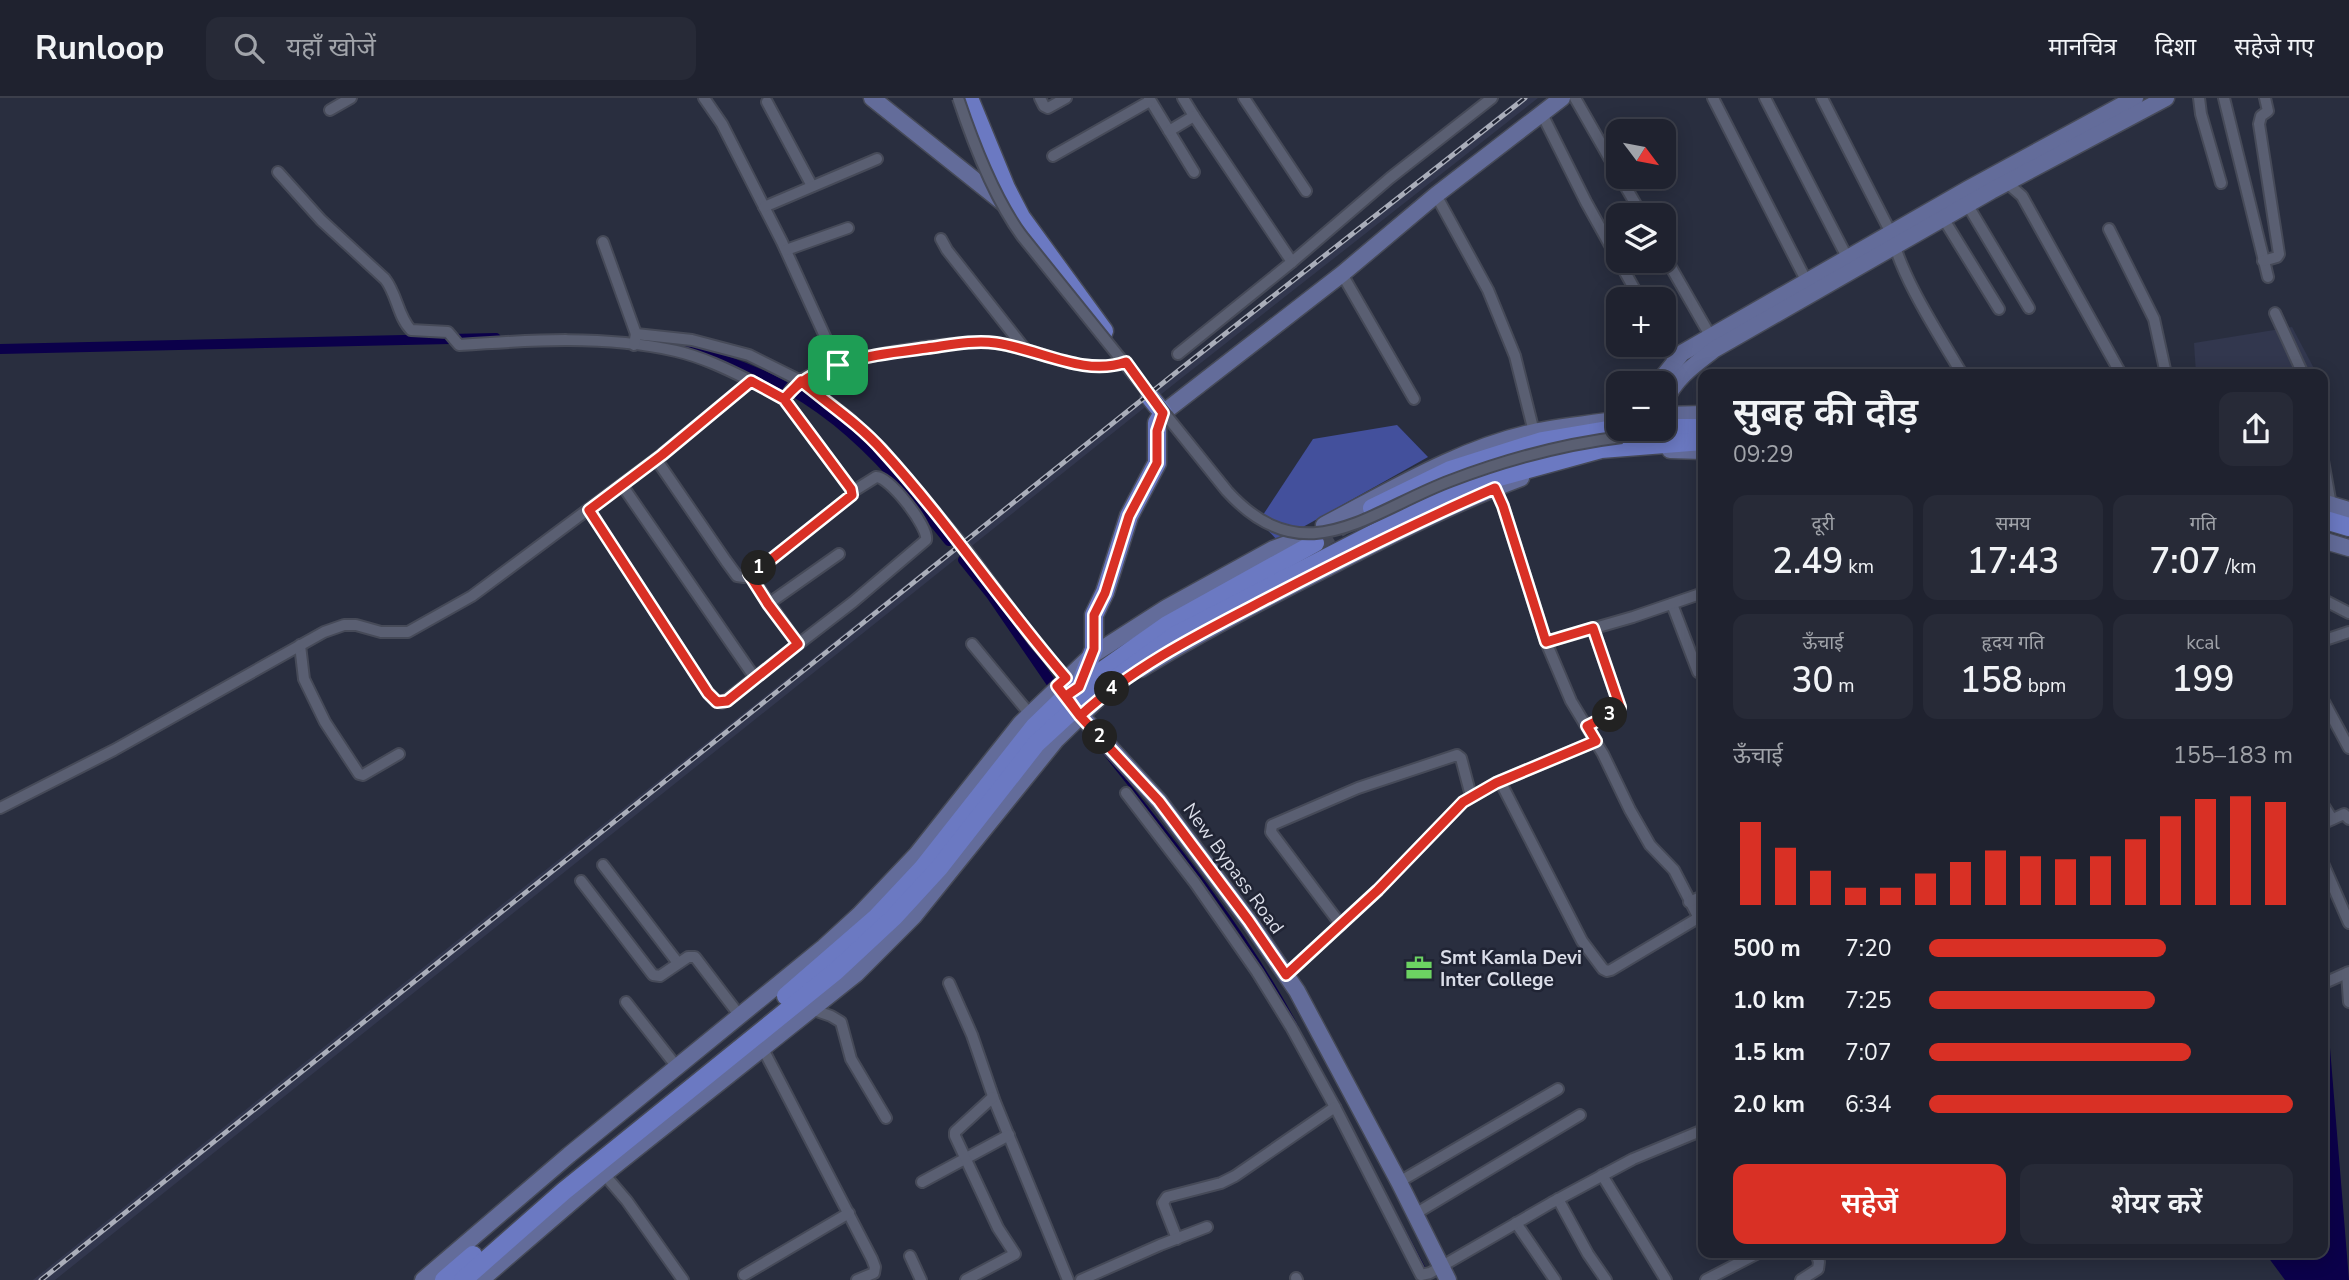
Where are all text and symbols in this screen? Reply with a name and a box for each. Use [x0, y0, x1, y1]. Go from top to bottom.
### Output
search box [206, 17, 696, 80]
text: Runloop [35, 26, 164, 71]
icon: search [230, 29, 268, 67]
text: यहाँ खोजें [286, 30, 376, 65]
text: मानचित्र [2048, 31, 2117, 63]
text: दिशा [2155, 31, 2196, 63]
text: सहेजे गए [2234, 31, 2314, 63]
north arrow [1606, 119, 1676, 189]
map controls [1606, 119, 1676, 441]
button: layers [1606, 203, 1676, 273]
button: + [1606, 287, 1676, 357]
pin [808, 335, 868, 395]
icon: arrive [819, 346, 857, 384]
button: − [1606, 371, 1676, 441]
text: सुबह की दौड़ [1733, 387, 1918, 438]
button: share [2219, 392, 2293, 466]
text: 09:29 [1733, 439, 1793, 470]
text: दूरी [1812, 511, 1834, 537]
text: समय [1995, 511, 2031, 537]
text: गति [2190, 511, 2216, 537]
text: 2.49 [1772, 538, 1843, 585]
text: 17:43 [1967, 538, 2059, 585]
text: 7:07 [2149, 538, 2221, 585]
pin: 1 [742, 550, 776, 586]
text: 1 [753, 554, 764, 580]
text: km [1843, 554, 1874, 580]
text: /km [2221, 554, 2257, 580]
text: ऊँचाई [1802, 630, 1844, 656]
text: हृदय गति [1982, 630, 2044, 656]
text: kcal [2186, 630, 2220, 656]
text: 199 [2171, 656, 2235, 703]
text: 30 [1791, 657, 1833, 704]
text: 158 [1960, 657, 2023, 704]
pin: 4 [1094, 672, 1130, 706]
text: m [1833, 673, 1855, 699]
text: bpm [2023, 673, 2066, 699]
text: 4 [1106, 675, 1117, 701]
pin: 3 [1592, 698, 1628, 732]
text: 3 [1604, 701, 1615, 727]
pin: 2 [1082, 720, 1118, 754]
text: 2 [1094, 723, 1105, 749]
text: ऊँचाई [1733, 740, 1783, 771]
text: 155–183 m [2173, 740, 2293, 771]
street label: New Bypass Road [1177, 798, 1290, 939]
text: 500 m [1733, 933, 1801, 964]
text: 7:20 [1845, 933, 1892, 964]
place label: Smt Kamla Devi Inter College [1440, 945, 1582, 993]
office icon: Smt Kamla Devi Inter College [1404, 953, 1434, 983]
text: 1.0 km [1733, 985, 1805, 1016]
text: 7:25 [1845, 985, 1892, 1016]
text: 1.5 km [1733, 1037, 1805, 1068]
text: 7:07 [1845, 1037, 1892, 1068]
text: 2.0 km [1733, 1089, 1805, 1120]
text: 6:34 [1845, 1089, 1892, 1120]
button: सहेजें [1733, 1164, 2006, 1244]
button: शेयर करें [2020, 1164, 2293, 1244]

